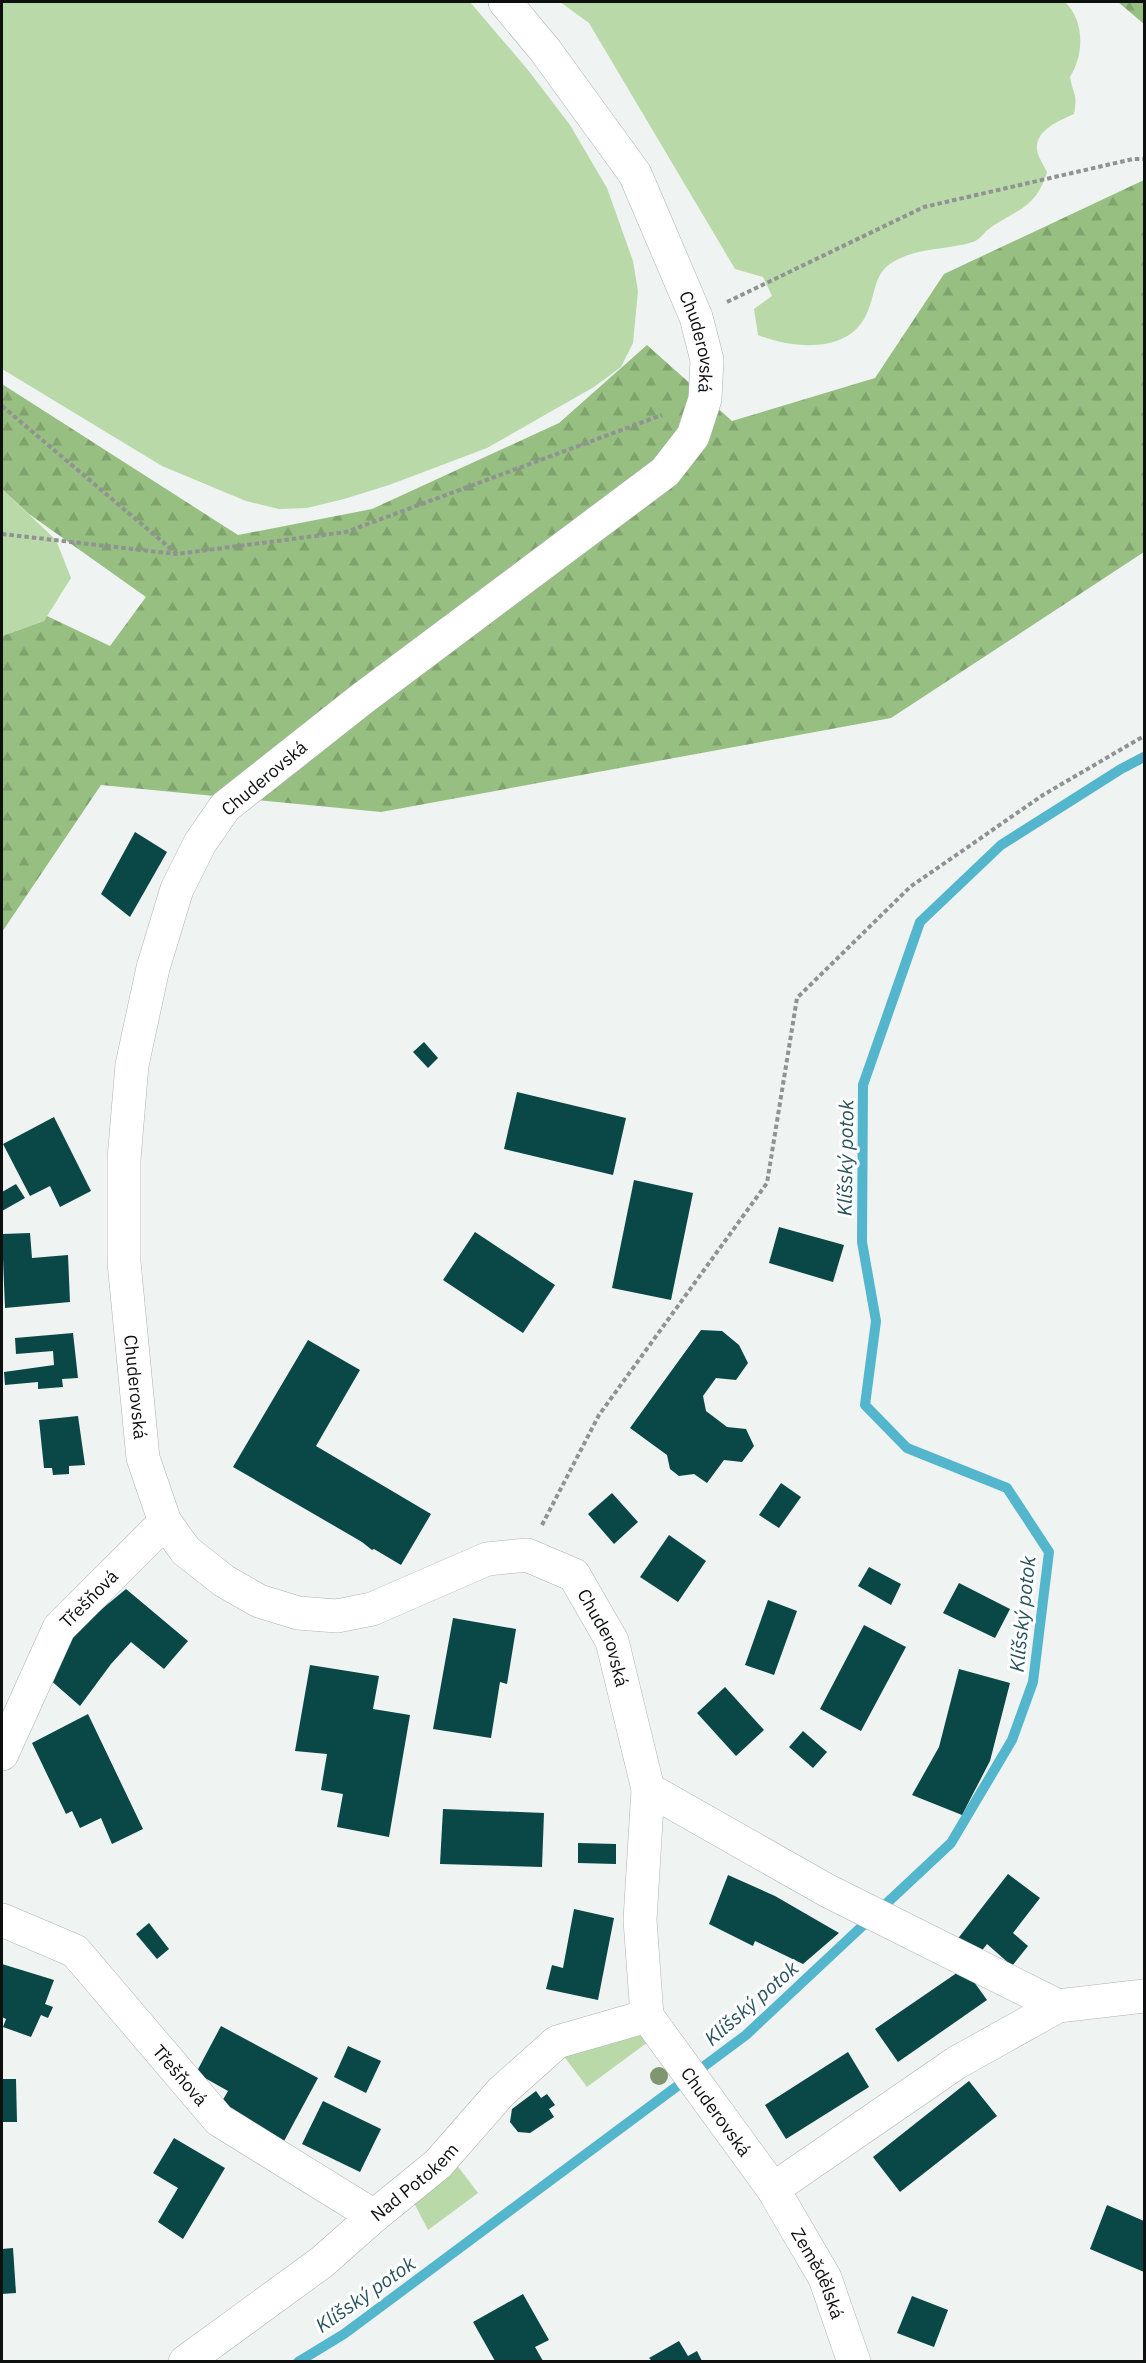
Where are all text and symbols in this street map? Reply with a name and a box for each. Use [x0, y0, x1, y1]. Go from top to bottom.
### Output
street label: Chuderovská [675, 287, 719, 394]
street label: Chuderovská [216, 735, 312, 821]
water label: Klíšský potok [830, 1099, 860, 1216]
street label: Chuderovská [120, 1333, 153, 1441]
water label: Klíšský potok [1002, 1554, 1042, 1673]
street label: Třešňová [54, 1564, 123, 1633]
street label: Chuderovská [573, 1584, 634, 1689]
water label: Klíšský potok [698, 1954, 804, 2051]
street label: Třešňová [148, 2040, 213, 2110]
street label: Chuderovská [676, 2062, 757, 2161]
street label: Nad Potokem [366, 2138, 463, 2226]
street label: Zemědělská [787, 2223, 850, 2322]
water label: Klíšský potok [310, 2249, 421, 2338]

